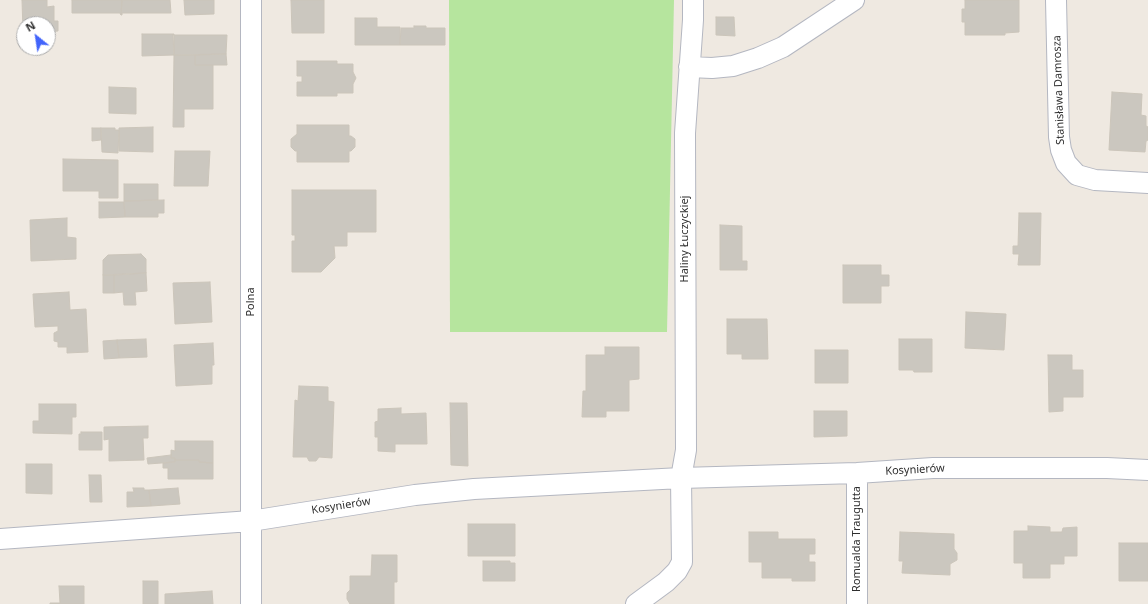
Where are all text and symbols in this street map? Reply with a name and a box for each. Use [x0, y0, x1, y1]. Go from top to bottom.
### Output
north arrow [16, 16, 56, 56]
text: N [23, 17, 38, 35]
street label: Stanisława Damrosza [1050, 35, 1068, 145]
street label: Haliny Łuczyckiej [678, 196, 692, 282]
street label: Polna [244, 287, 258, 317]
street label: Kosynierów [885, 462, 945, 478]
street label: Romualda Traugutta [850, 486, 864, 592]
street label: Kosynierów [311, 495, 371, 517]

